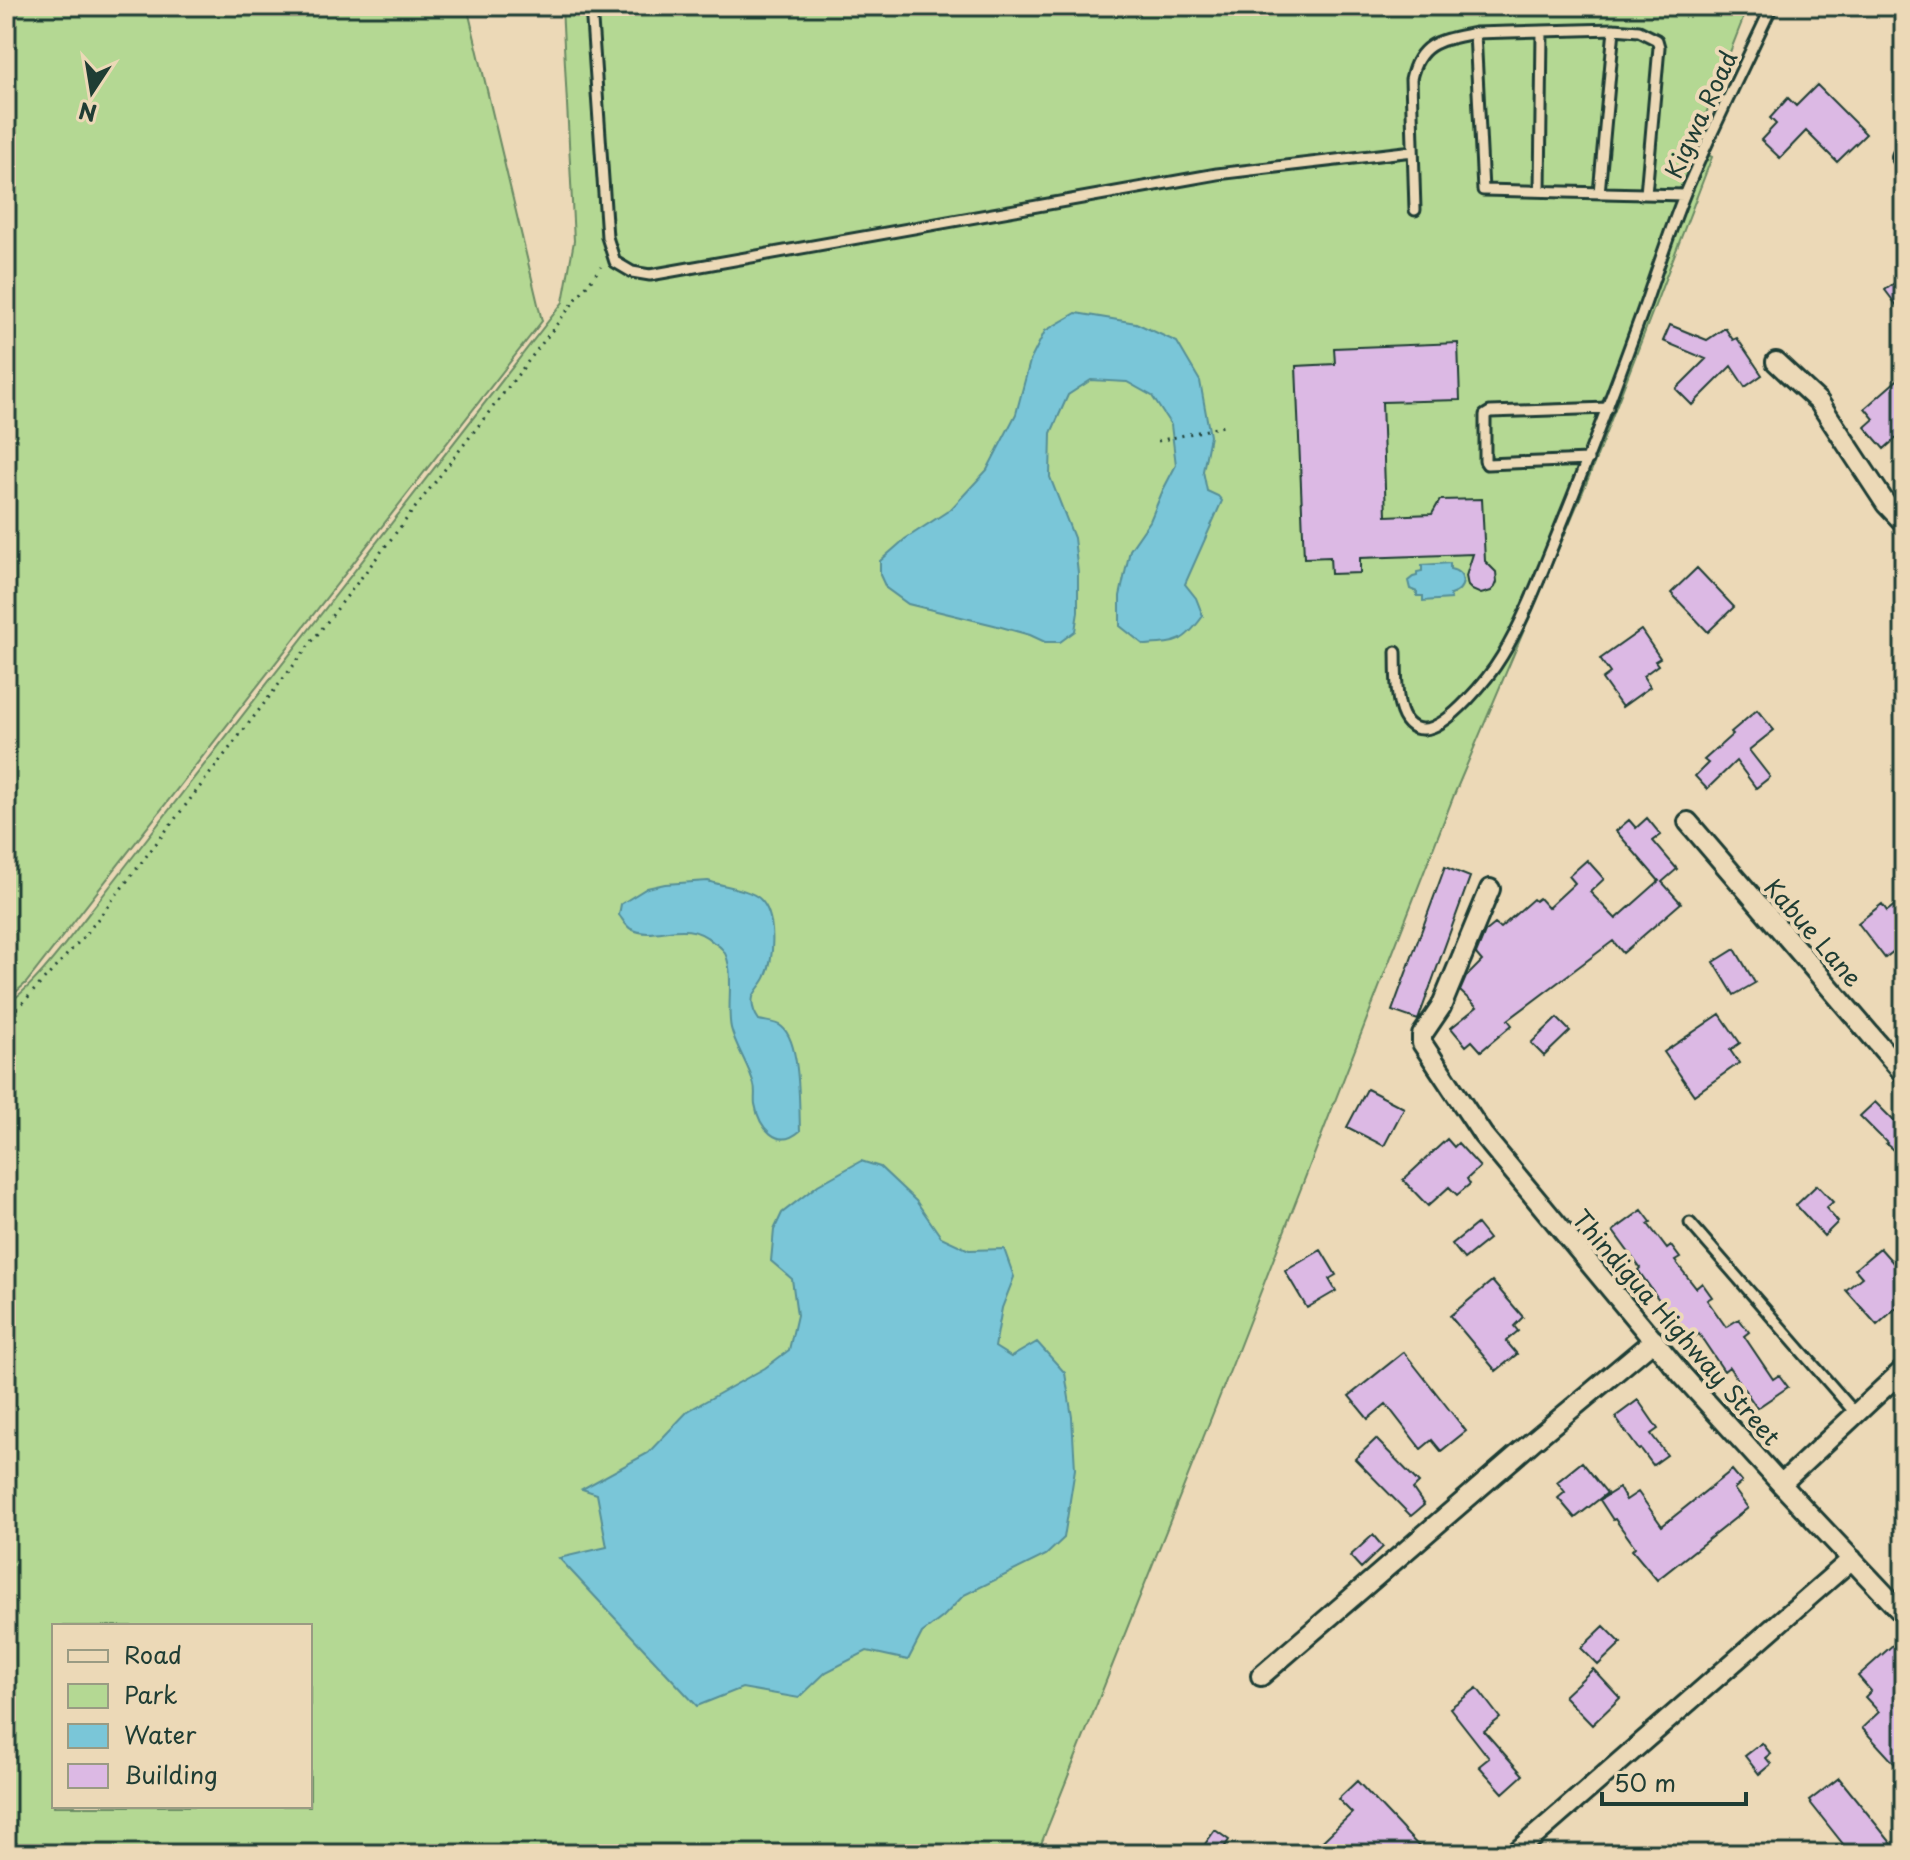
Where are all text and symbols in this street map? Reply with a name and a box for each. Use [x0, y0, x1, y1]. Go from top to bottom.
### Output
street label: Kigwa Road [1655, 44, 1745, 184]
north arrow [52, 52, 132, 132]
text: N [76, 95, 99, 131]
street label: Kabue Lane [1757, 870, 1871, 994]
street label: Thindigua Highway Street [1564, 1201, 1790, 1453]
legend [52, 1624, 312, 1808]
text: Road [124, 1636, 182, 1672]
text: Park [124, 1676, 178, 1712]
text: Water [124, 1716, 197, 1752]
text: Building [124, 1756, 218, 1792]
scale bar [1602, 1756, 1746, 1806]
text: 50 m [1614, 1764, 1676, 1800]

